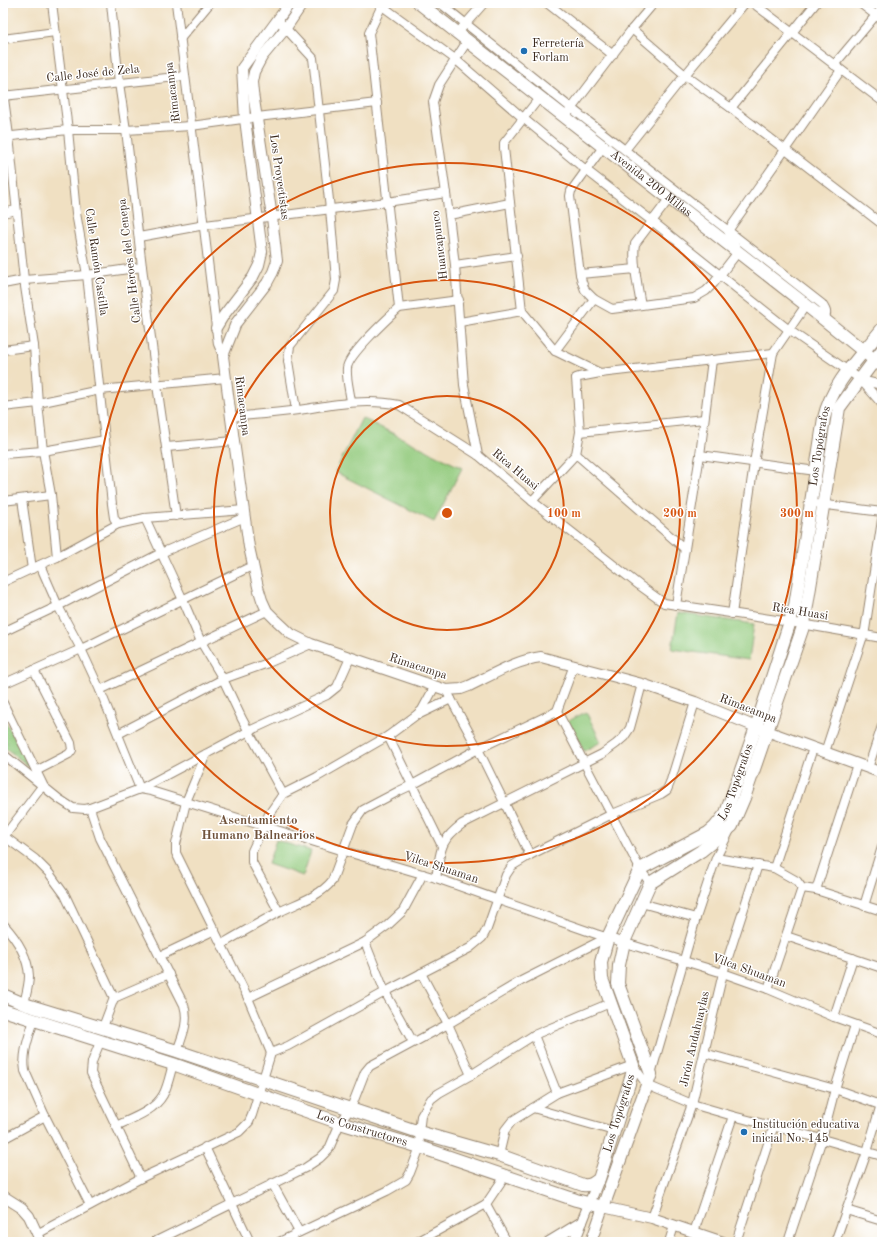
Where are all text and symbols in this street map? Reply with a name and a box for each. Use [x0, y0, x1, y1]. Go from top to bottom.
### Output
place label: Ferretería Forlam [532, 38, 584, 64]
marker: Ferretería Forlam [519, 46, 529, 56]
street label: Rimacampa [163, 61, 183, 123]
street label: Calle José de Zela [46, 63, 140, 85]
street label: Los Proyectistas [267, 134, 291, 220]
street label: Avenida 200 Millas [608, 148, 694, 219]
street label: Calle Héroes del Cenepa [116, 198, 144, 324]
street label: Calle Ramón Castilla [83, 208, 109, 316]
street label: Huancapunco [430, 210, 450, 280]
street label: Rimacampa [232, 375, 252, 437]
street label: Los Topógrafos [808, 404, 833, 487]
street label: Rica Huasi [489, 447, 541, 493]
centre of rings [440, 506, 454, 520]
text: 100 m [547, 508, 581, 520]
text: 200 m [663, 508, 697, 520]
text: 300 m [780, 508, 814, 520]
street label: Rica Huasi [771, 602, 829, 622]
street label: Rimacampa [388, 652, 449, 682]
street label: Rimacampa [718, 693, 778, 725]
street label: Los Topógrafos [716, 742, 756, 823]
district label: Asentamiento Humano Balnearios [201, 814, 315, 842]
street label: Vilca Shuaman [402, 850, 480, 886]
street label: Vilca Shuaman [710, 952, 788, 990]
street label: Jirón Andahuaylas [678, 990, 712, 1088]
street label: Los Topógrafos [602, 1073, 637, 1154]
street label: Los Constructores [314, 1109, 409, 1149]
place label: Institución educativa inicial No. 145 [752, 1119, 859, 1145]
marker: Institución educativa inicial No. 145 [739, 1127, 749, 1137]

